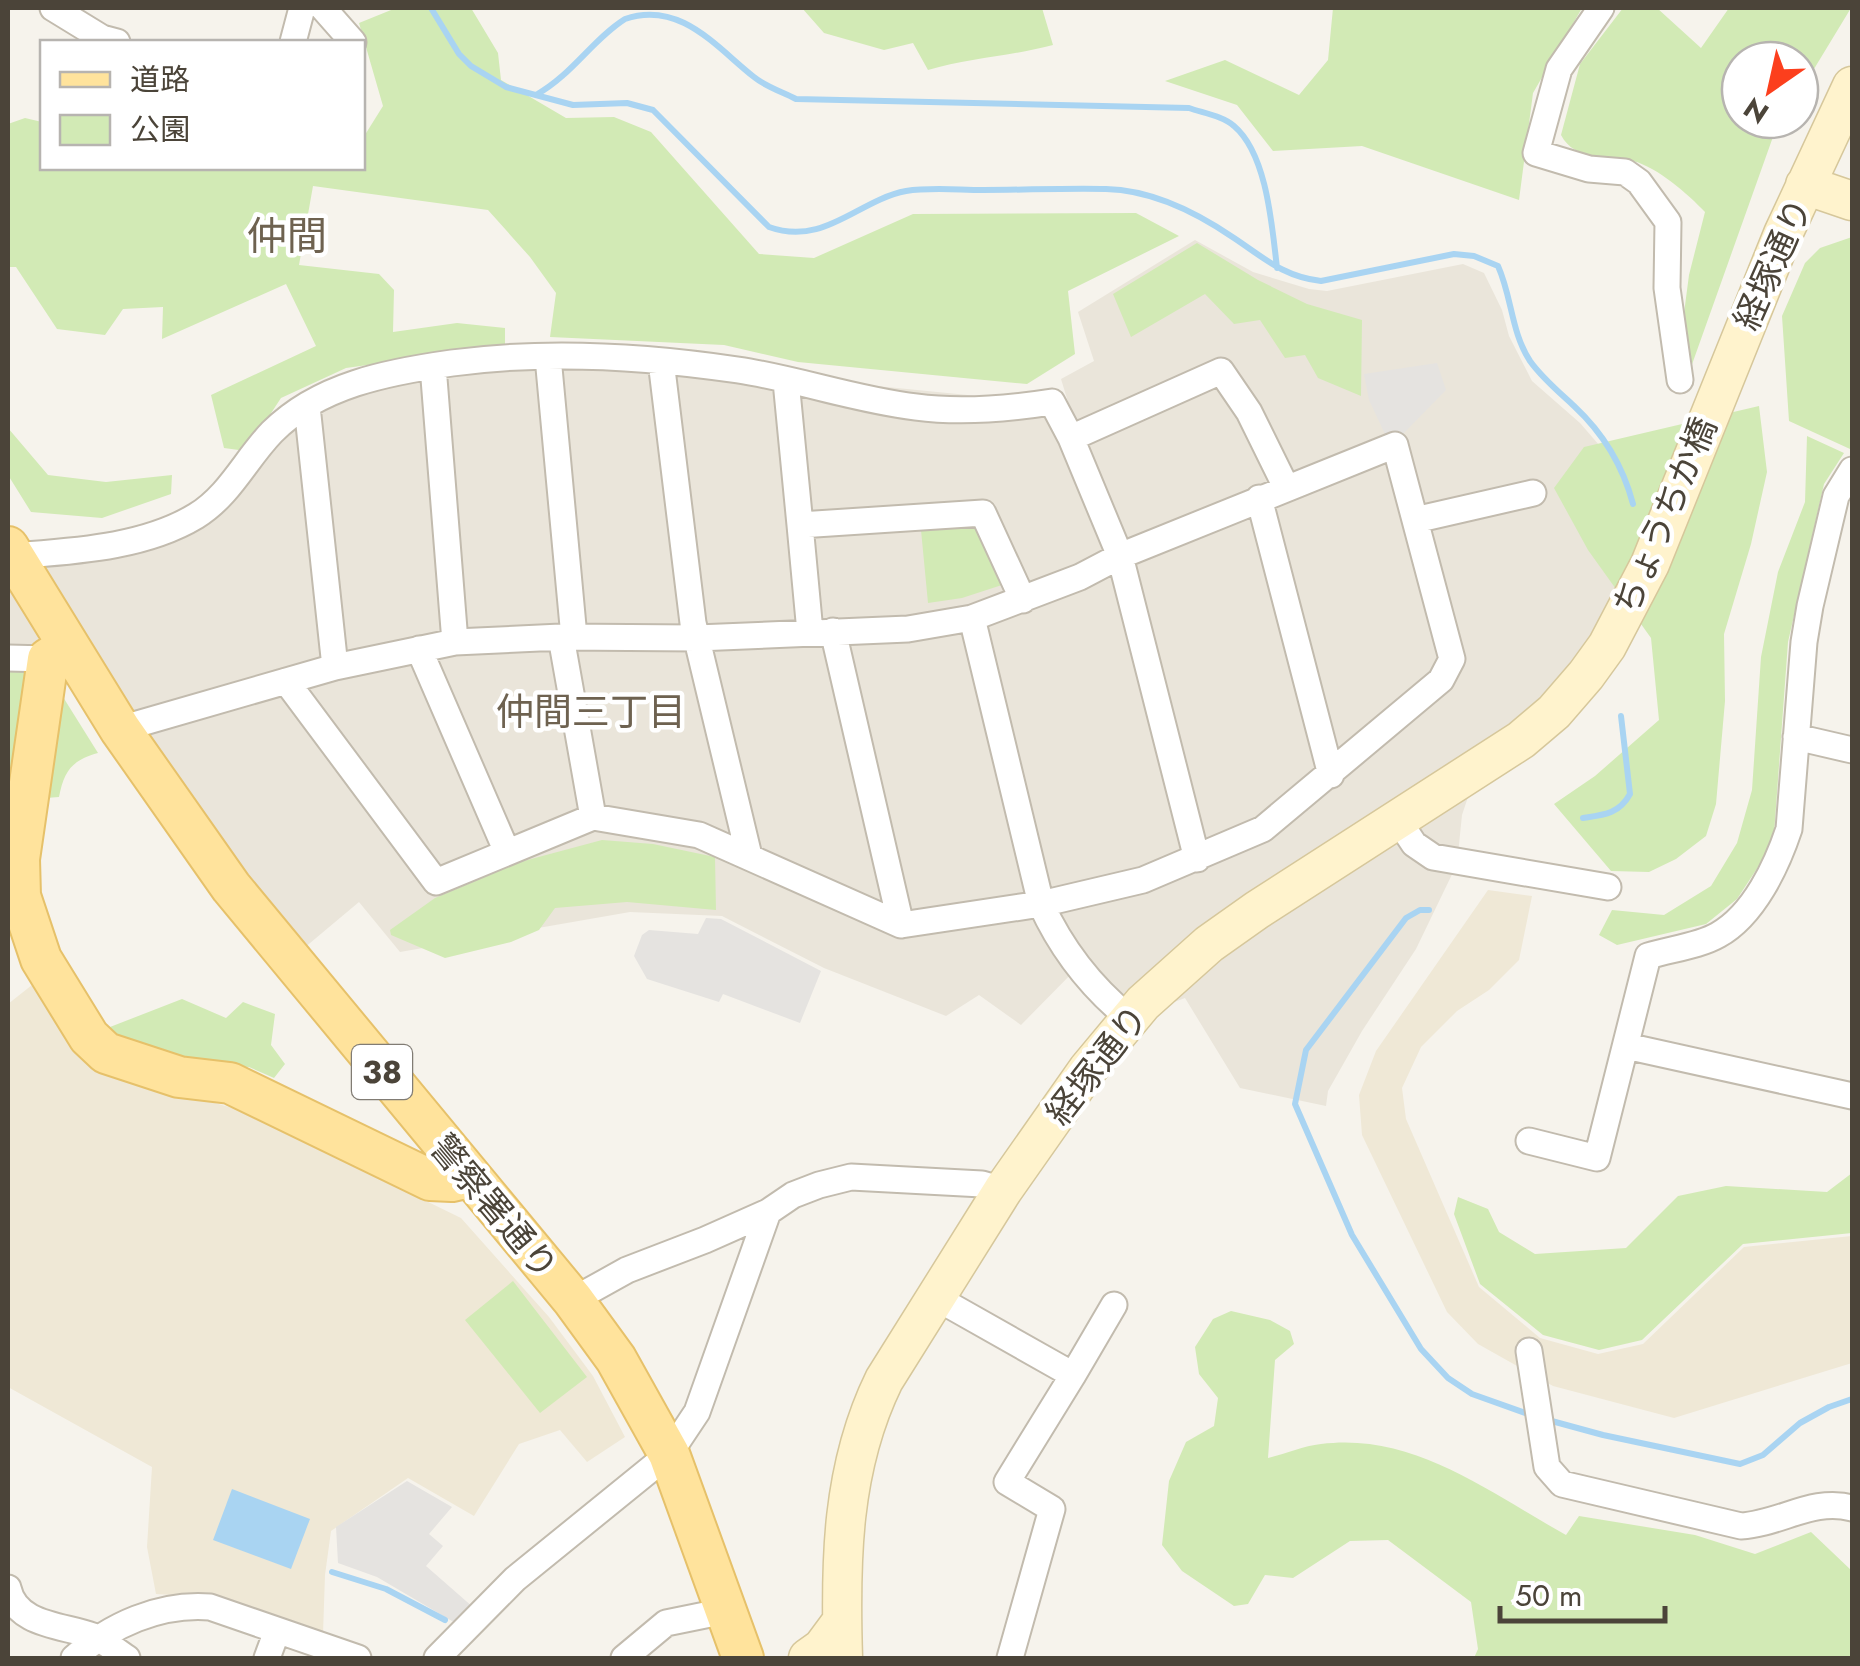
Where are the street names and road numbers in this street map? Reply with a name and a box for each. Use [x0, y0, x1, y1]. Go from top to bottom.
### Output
street label: 経塚通り [1722, 190, 1824, 338]
street label: ちょうちか橋 [1601, 410, 1729, 622]
street label: 経塚通り [1034, 994, 1160, 1136]
road number: 38 [352, 1045, 412, 1099]
street label: 警察署通り [419, 1124, 569, 1290]

